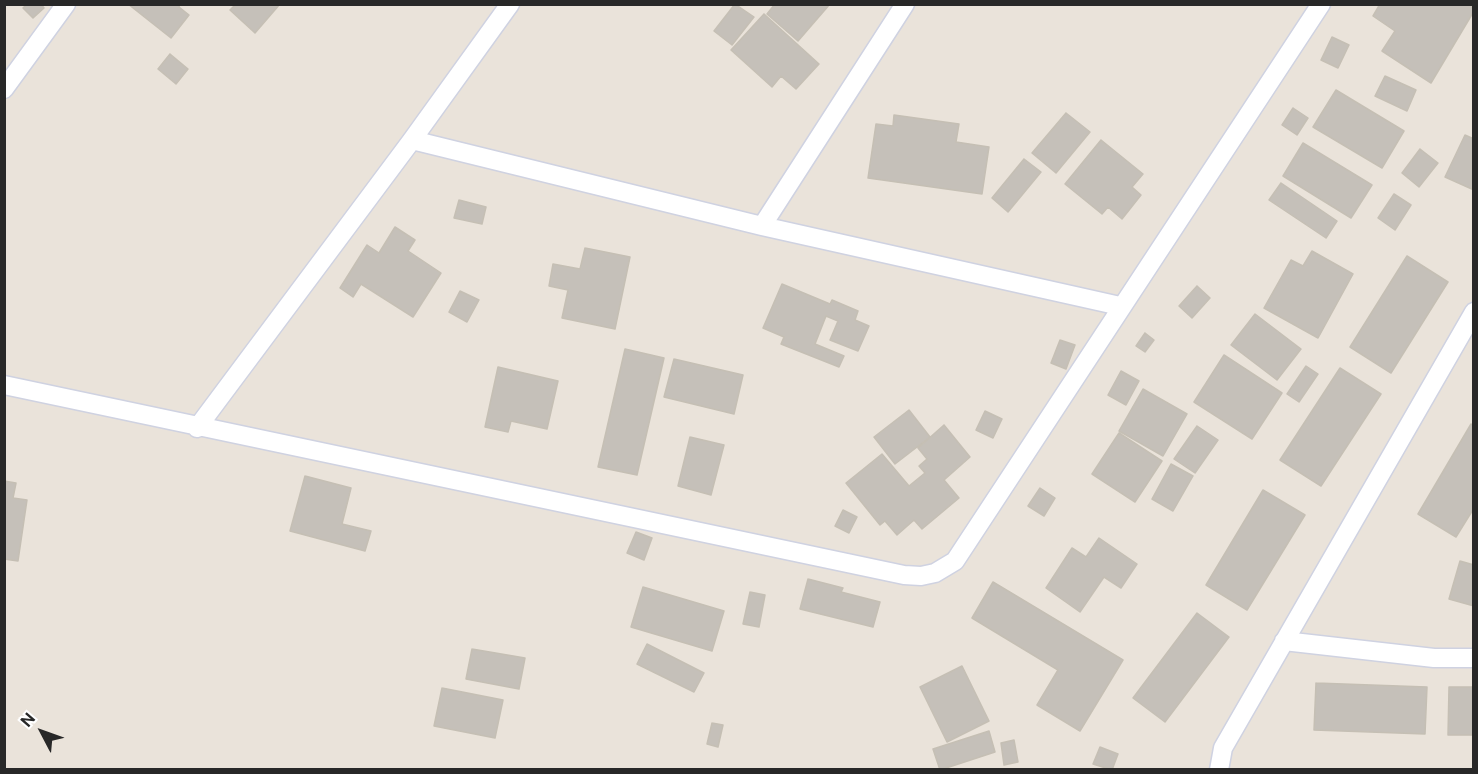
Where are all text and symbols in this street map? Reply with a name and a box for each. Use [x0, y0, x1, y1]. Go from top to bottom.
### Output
north arrow [12, 702, 72, 762]
text: N [17, 709, 39, 731]

